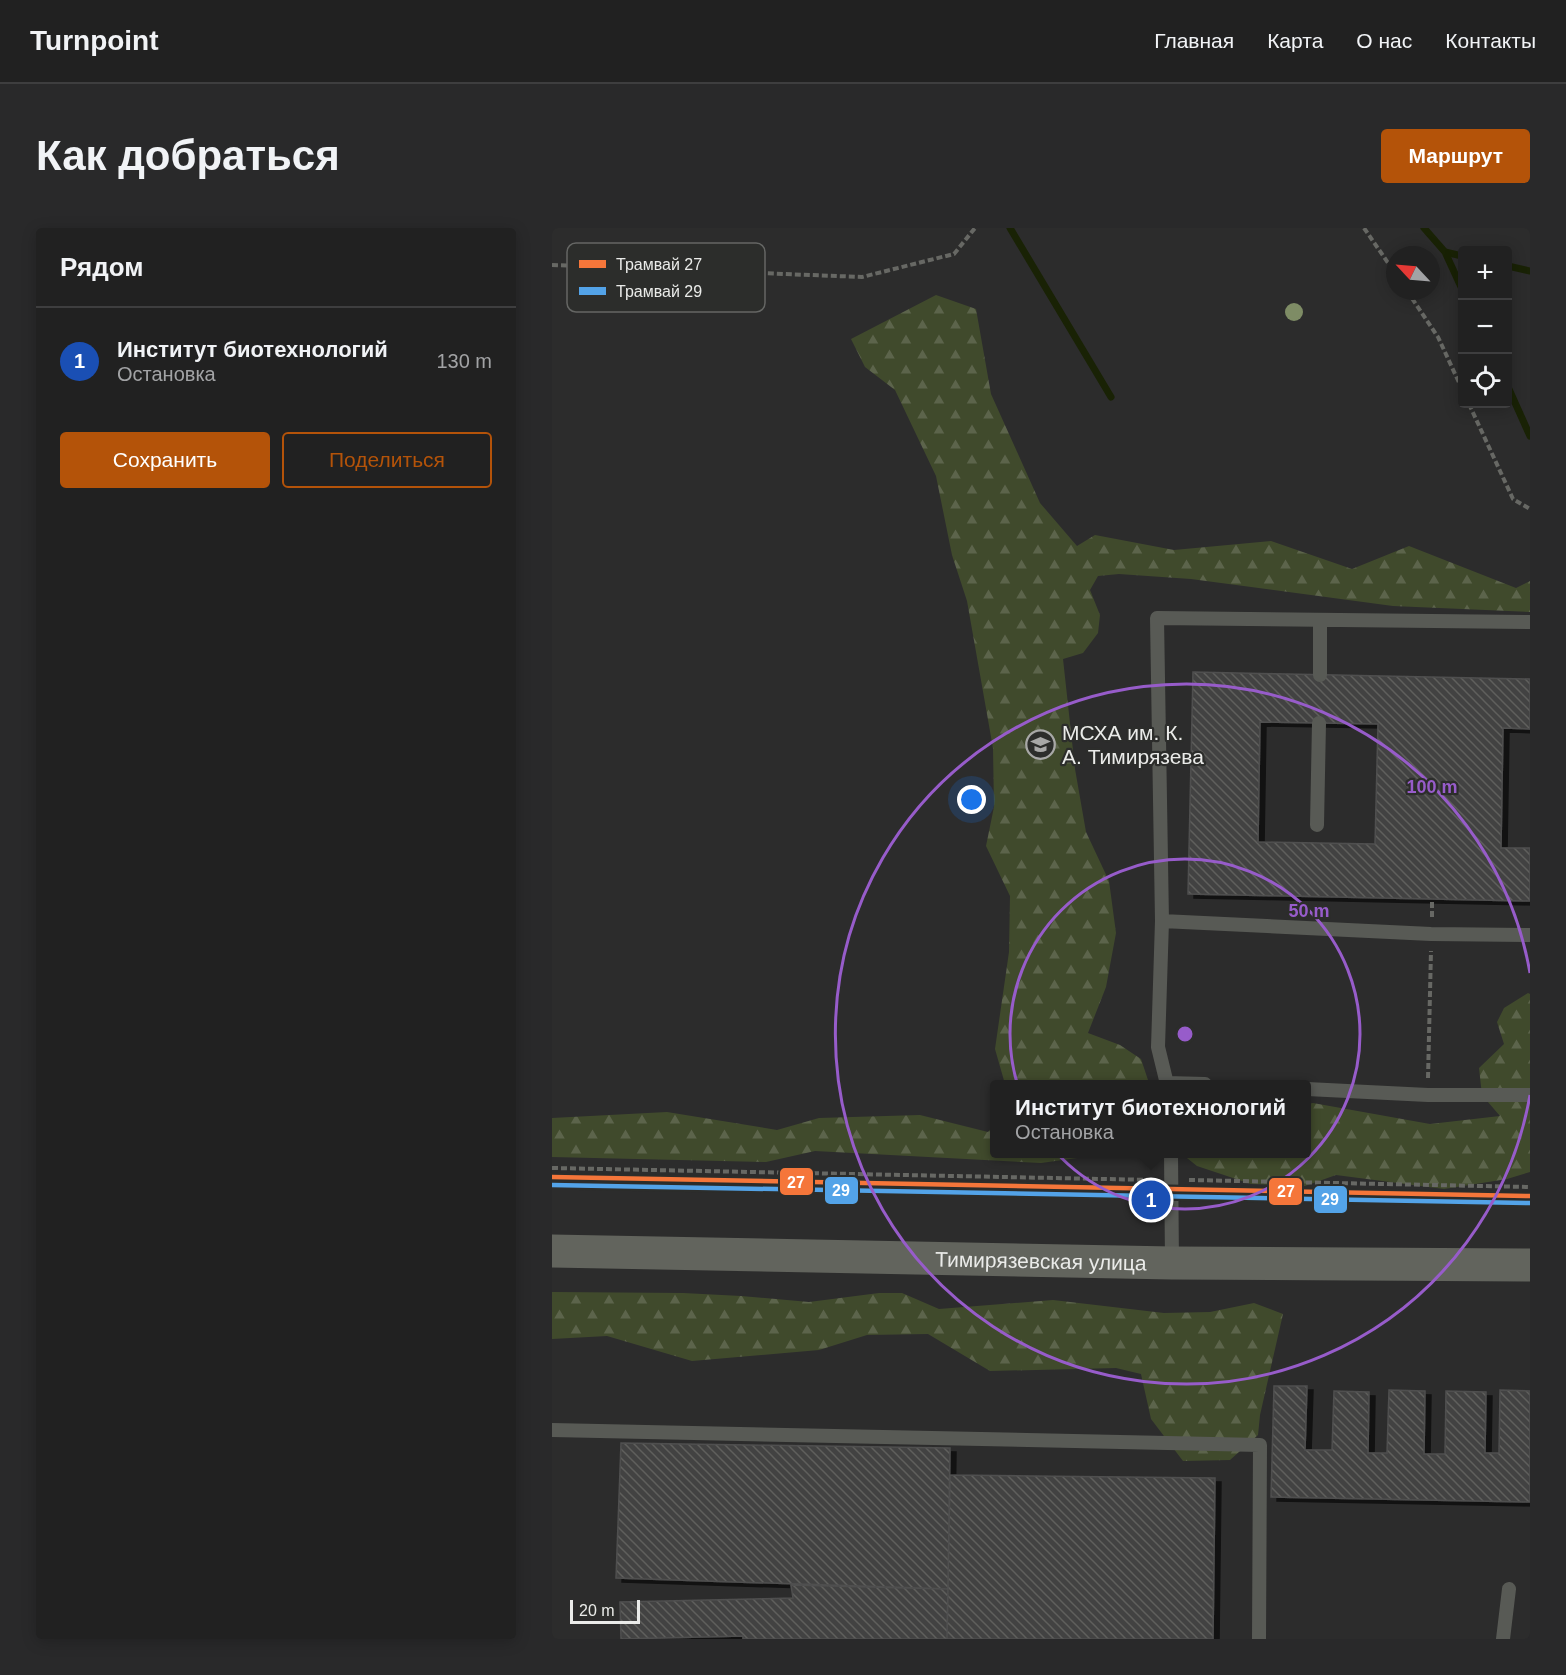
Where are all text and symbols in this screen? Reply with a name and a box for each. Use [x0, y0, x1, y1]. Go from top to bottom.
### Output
text: Turnpoint [30, 25, 159, 56]
text: Главная [1154, 29, 1234, 52]
text: Карта [1267, 29, 1323, 52]
text: О нас [1356, 29, 1412, 52]
text: Контакты [1445, 29, 1536, 52]
button: Маршрут [1381, 129, 1530, 183]
text: Как добраться [36, 132, 340, 179]
legend [567, 243, 765, 312]
north arrow [1386, 246, 1440, 300]
map controls [1458, 246, 1512, 408]
button: + [1458, 246, 1512, 300]
text: Рядом [60, 252, 143, 282]
text: Трамвай 27 [616, 256, 702, 273]
text: Трамвай 29 [616, 283, 702, 300]
button: − [1458, 300, 1512, 354]
text: Институт биотехнологий [117, 337, 388, 362]
text: 1 [74, 350, 85, 372]
text: 130 m [436, 350, 492, 372]
button: locate [1458, 354, 1512, 408]
text: Остановка [117, 363, 216, 385]
button: Сохранить [60, 432, 270, 488]
button: Поделиться [282, 432, 492, 488]
place label: МСХА им. К. А. Тимирязева [1062, 721, 1204, 768]
school or university icon: МСХА им. К. А. Тимирязева [1025, 728, 1057, 760]
text: 100 m [1406, 777, 1458, 797]
your location [957, 785, 986, 814]
text: 50 m [1288, 901, 1330, 921]
centre of rings [1175, 1024, 1195, 1044]
popup [990, 1080, 1311, 1158]
text: Институт биотехнологий [1015, 1095, 1286, 1120]
text: Остановка [1015, 1121, 1114, 1143]
line badge: 27 [779, 1167, 814, 1196]
text: 27 [787, 1174, 805, 1191]
line badge: 29 [824, 1176, 859, 1205]
line badge: 27 [1268, 1177, 1303, 1206]
pin: 1 [1132, 1178, 1170, 1222]
text: 29 [832, 1182, 850, 1199]
text: 27 [1277, 1183, 1295, 1200]
line badge: 29 [1313, 1185, 1348, 1214]
text: 29 [1321, 1191, 1339, 1208]
street label: Тимирязевская улица [935, 1247, 1147, 1274]
scale bar [570, 1597, 640, 1624]
text: 20 m [579, 1602, 615, 1619]

